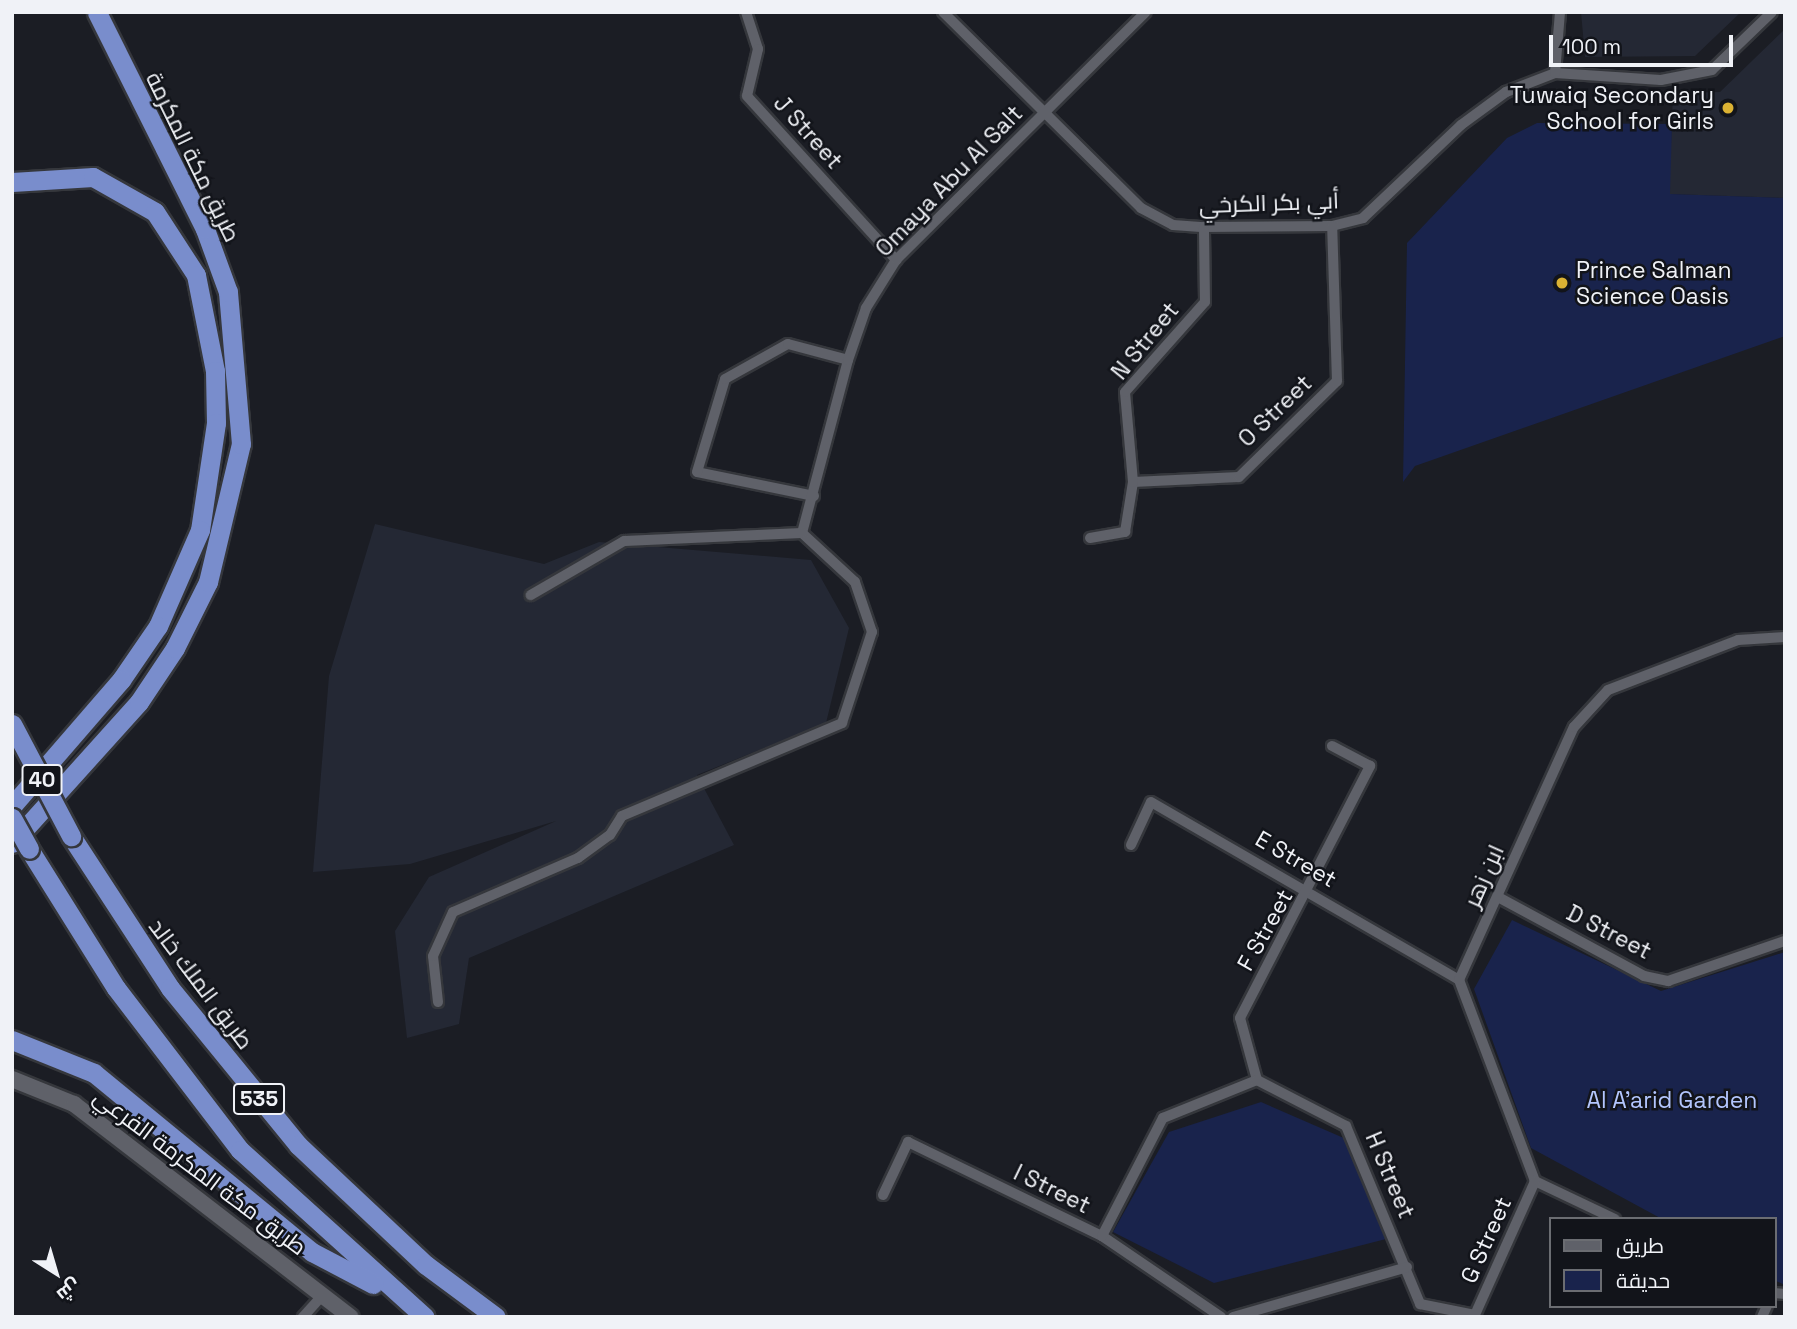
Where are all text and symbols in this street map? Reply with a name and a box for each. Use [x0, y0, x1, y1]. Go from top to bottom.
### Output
scale bar [1552, 21, 1736, 65]
text: 100 m [1562, 33, 1621, 60]
street label: طريق مكة المكرمة [140, 67, 246, 247]
place label: Tuwaiq Secondary School for Girls [1510, 81, 1714, 135]
street label: J Street [768, 89, 848, 175]
street label: Omaya Abu Al Salt [870, 99, 1028, 263]
marker: Tuwaiq Secondary School for Girls [1720, 100, 1736, 116]
street label: أبي بكر الكرخي [1198, 187, 1340, 219]
place label: Prince Salman Science Oasis [1576, 256, 1732, 310]
marker: Prince Salman Science Oasis [1554, 275, 1570, 291]
street label: N Street [1105, 297, 1185, 385]
street label: O Street [1232, 369, 1318, 453]
road number: 40 [21, 762, 63, 798]
street label: E Street [1250, 825, 1342, 893]
street label: ابن زهر [1458, 840, 1510, 912]
street label: F Street [1231, 885, 1299, 975]
street label: D Street [1562, 899, 1656, 965]
street label: طريق الملك خالد [143, 913, 259, 1055]
road number: 535 [233, 1082, 285, 1116]
street label: طريق مكة المكرمة الفرعي [88, 1083, 312, 1261]
park label: Al A'arid Garden [1586, 1086, 1758, 1114]
street label: H Street [1359, 1128, 1421, 1222]
street label: I Street [1009, 1159, 1095, 1219]
street label: G Street [1455, 1193, 1517, 1287]
legend [1548, 1217, 1776, 1308]
text: طريق [1616, 1232, 1664, 1259]
north arrow [21, 1238, 91, 1308]
text: حديقة [1616, 1267, 1670, 1294]
text: ش [52, 1273, 86, 1307]

